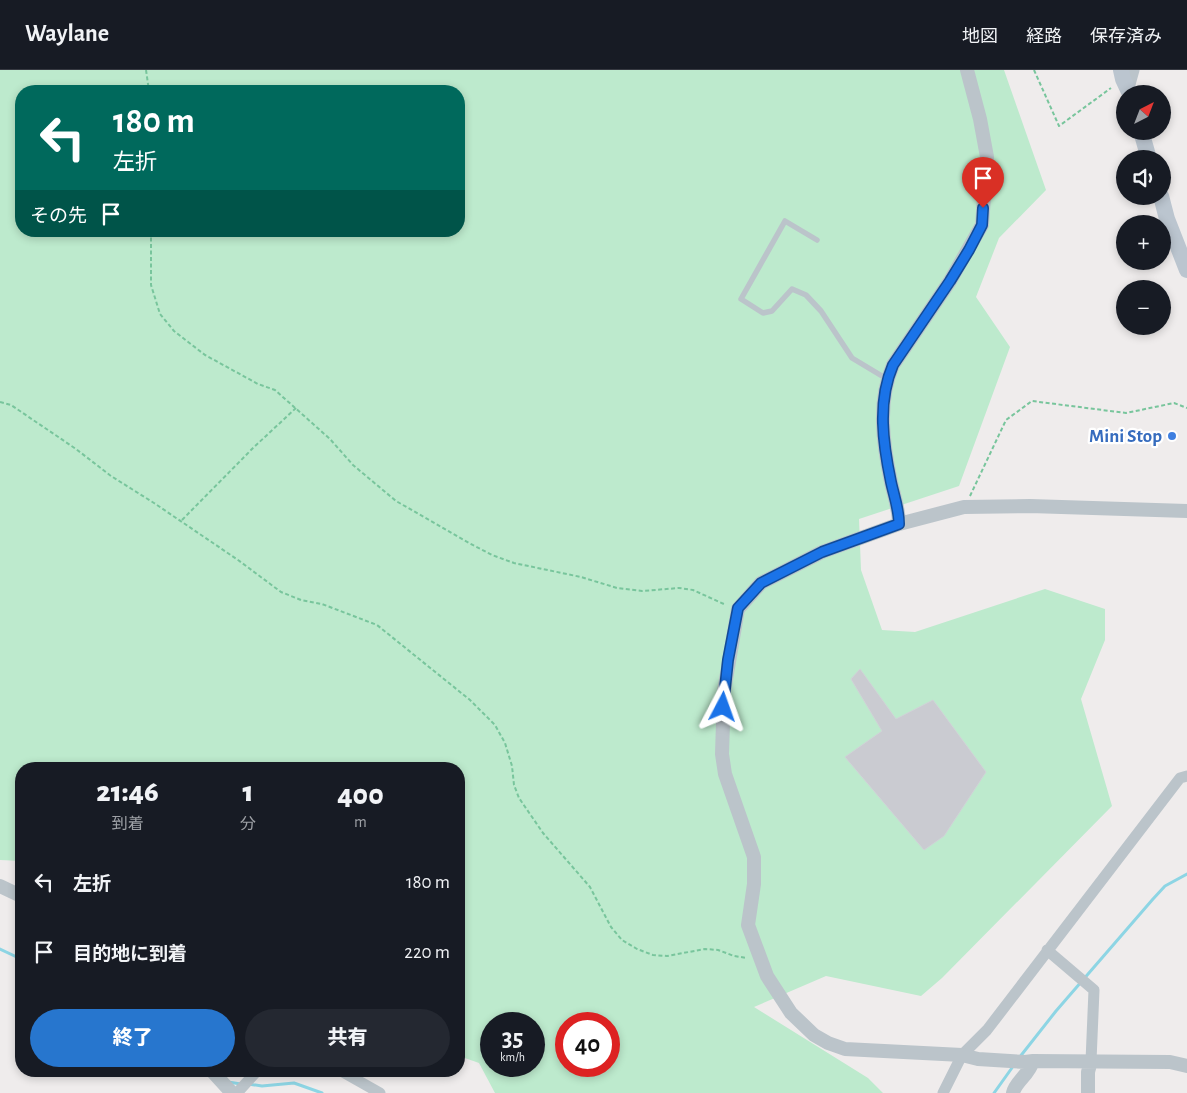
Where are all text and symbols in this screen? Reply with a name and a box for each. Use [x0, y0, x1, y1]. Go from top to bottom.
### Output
text: Waylane [25, 22, 109, 46]
text: 地図 [962, 28, 998, 46]
text: 経路 [1026, 28, 1062, 46]
text: 保存済み [1090, 28, 1162, 46]
north arrow [1116, 85, 1171, 140]
map controls [1116, 85, 1171, 335]
text: 180 m [113, 104, 195, 139]
icon: left [30, 105, 95, 170]
button: sound [1116, 150, 1171, 205]
text: 左折 [113, 151, 157, 173]
pin [962, 157, 1004, 208]
icon: arrive [969, 164, 997, 192]
icon: arrive [97, 200, 125, 228]
text: その先 [30, 207, 87, 226]
button: + [1116, 215, 1171, 270]
button: − [1116, 280, 1171, 335]
place label: Mini Stop [1089, 427, 1162, 446]
marker: Mini Stop [1166, 430, 1178, 442]
position arrow [696, 680, 748, 732]
text: 21:46 [96, 777, 159, 807]
text: 1 [242, 777, 253, 807]
text: 400 [337, 780, 384, 810]
text: m [354, 814, 367, 830]
text: 到着 [111, 816, 143, 832]
text: 分 [240, 816, 256, 832]
icon: left [30, 868, 58, 896]
text: 180 m [406, 873, 450, 892]
text: 左折 [73, 875, 111, 894]
icon: arrive [30, 938, 58, 966]
text: 220 m [404, 943, 450, 962]
text: 目的地に到着 [73, 945, 187, 964]
button: 終了 [30, 1009, 235, 1067]
button: 共有 [245, 1009, 450, 1067]
speed limit sign: 40 [555, 1012, 620, 1077]
text: 35 [502, 1026, 523, 1051]
text: km/h [500, 1051, 525, 1063]

